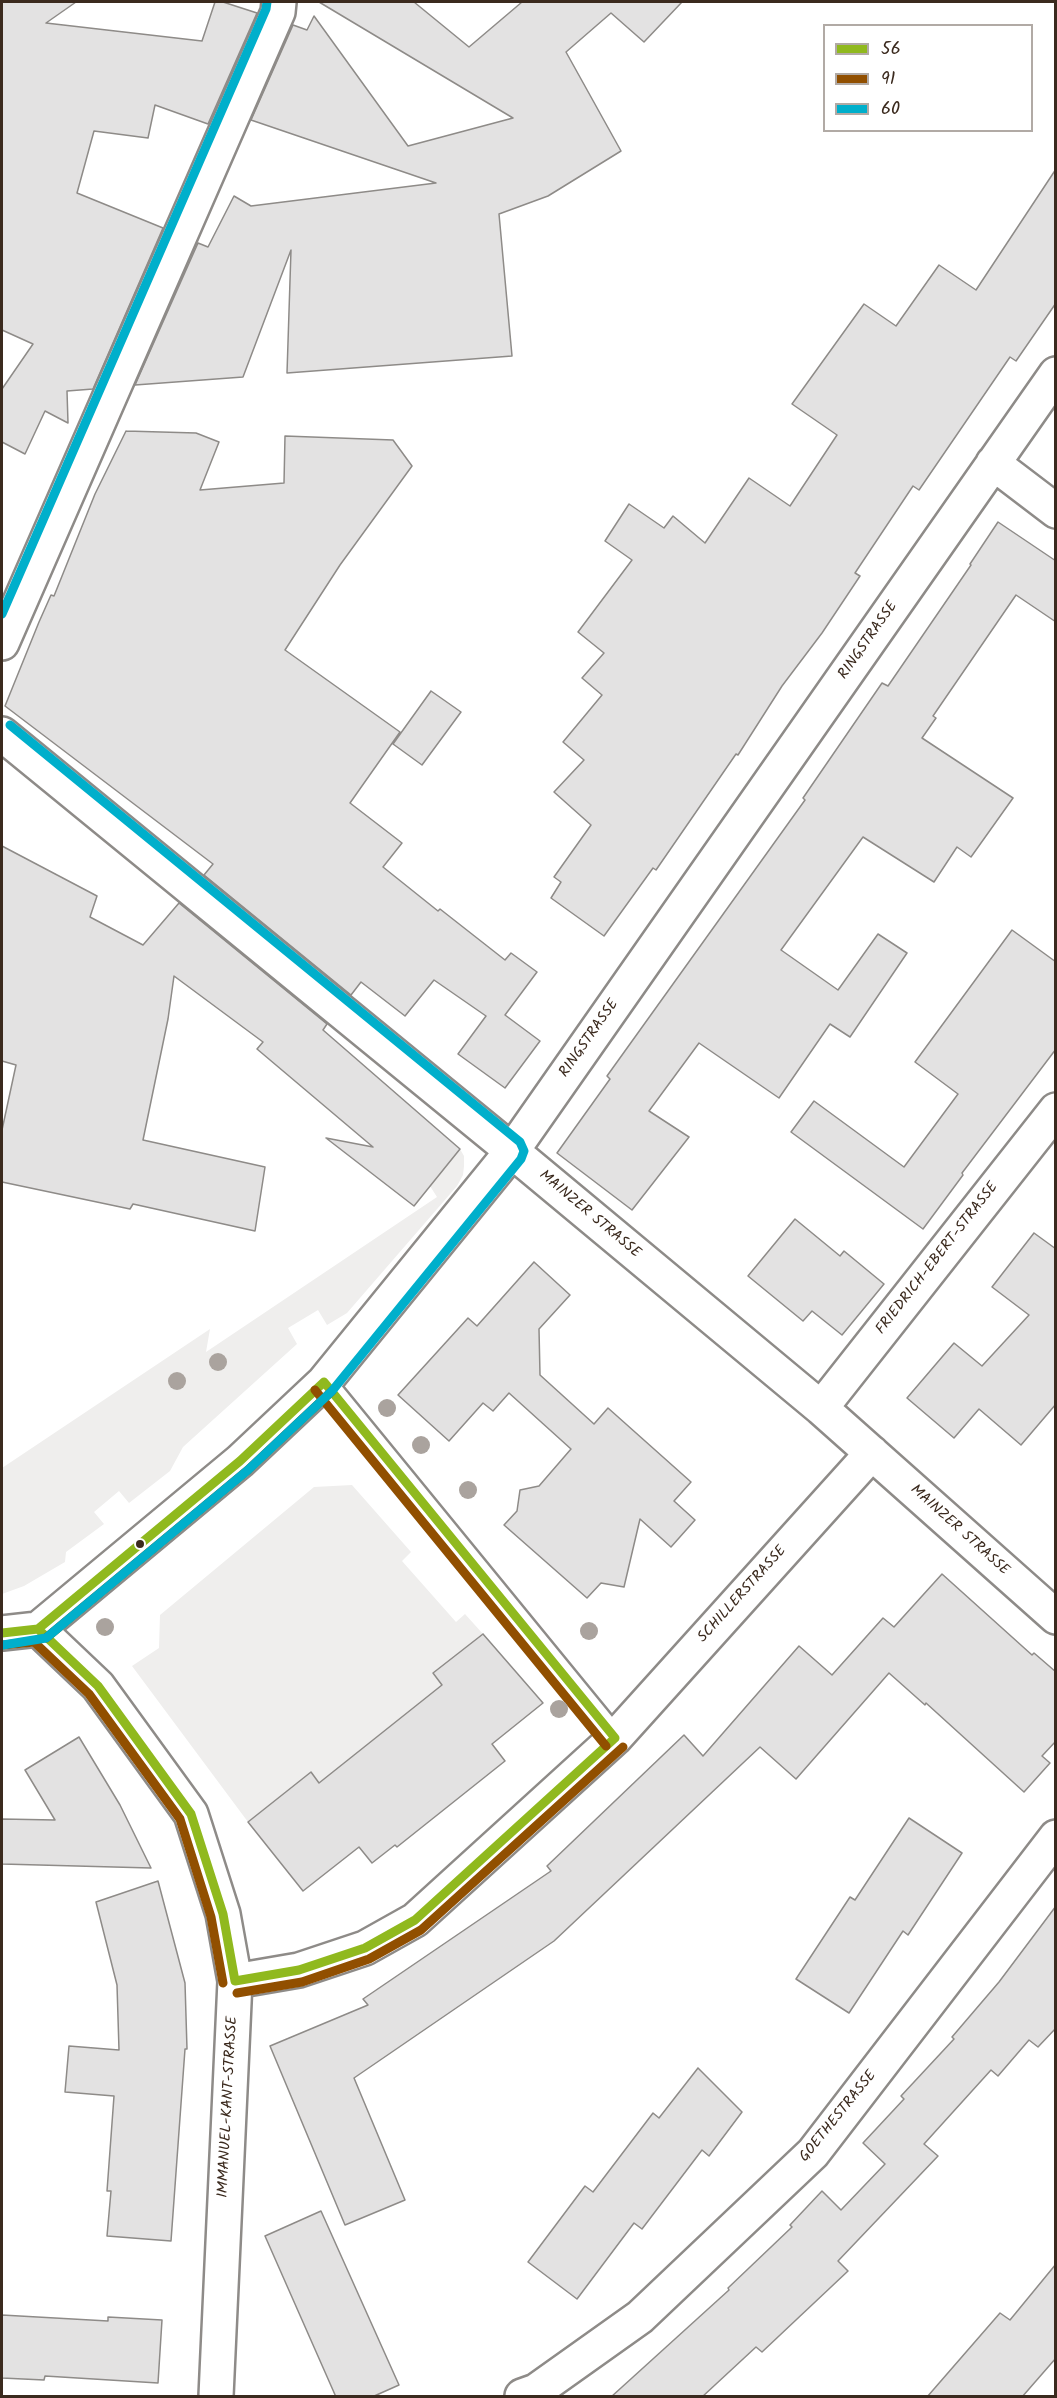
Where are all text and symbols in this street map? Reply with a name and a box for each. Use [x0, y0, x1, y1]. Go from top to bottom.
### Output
legend [823, 24, 1033, 132]
text: 56 [881, 35, 901, 64]
text: 91 [881, 65, 895, 94]
text: 60 [881, 95, 900, 124]
street label: RINGSTRASSE [835, 598, 903, 684]
street label: RINGSTRASSE [556, 996, 624, 1082]
street label: MAINZER STRASSE [535, 1167, 643, 1263]
street label: FRIEDRICH-EBERT-STRASSE [873, 1179, 1003, 1339]
street label: MAINZER STRASSE [906, 1482, 1012, 1580]
unlabelled marker [134, 1538, 146, 1550]
street label: SCHILLERSTRASSE [695, 1543, 791, 1647]
street label: IMMANUEL-KANT-STRASSE [215, 2016, 243, 2198]
street label: GOETHESTRASSE [797, 2068, 881, 2166]

